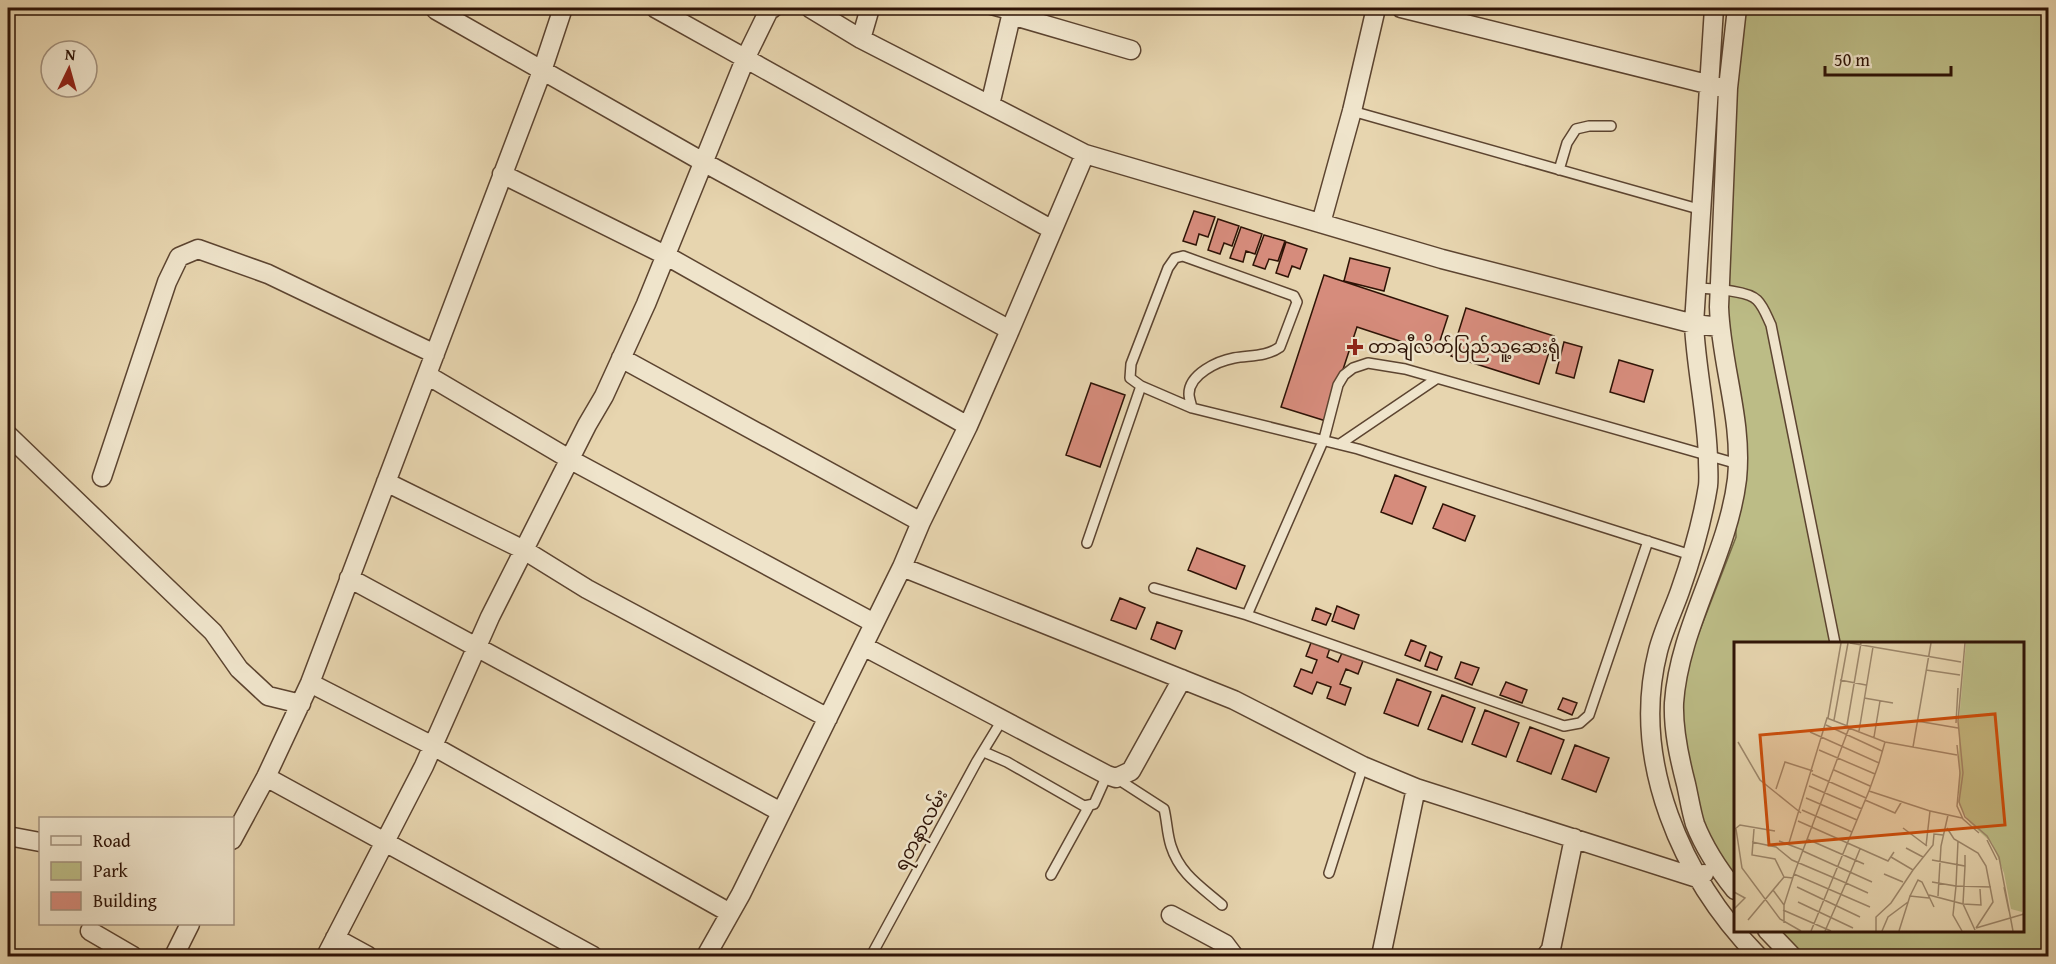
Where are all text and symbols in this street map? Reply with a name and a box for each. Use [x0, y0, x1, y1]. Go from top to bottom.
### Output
north arrow [39, 39, 99, 99]
scale bar [1825, 39, 1951, 77]
text: N [64, 42, 77, 67]
text: 50 m [1834, 46, 1870, 73]
place label: တာချီလိတ်ပြည်သူ့ဆေးရုံ [1368, 333, 1560, 362]
marker: တာချီလိတ်ပြည်သူ့ဆေးရုံ [1346, 338, 1364, 356]
inset map [1734, 642, 2023, 931]
street label: ရတနာလမ်း [887, 784, 956, 877]
legend [39, 817, 234, 925]
text: Road [93, 827, 131, 854]
text: Park [93, 857, 129, 884]
text: Building [93, 887, 157, 914]

